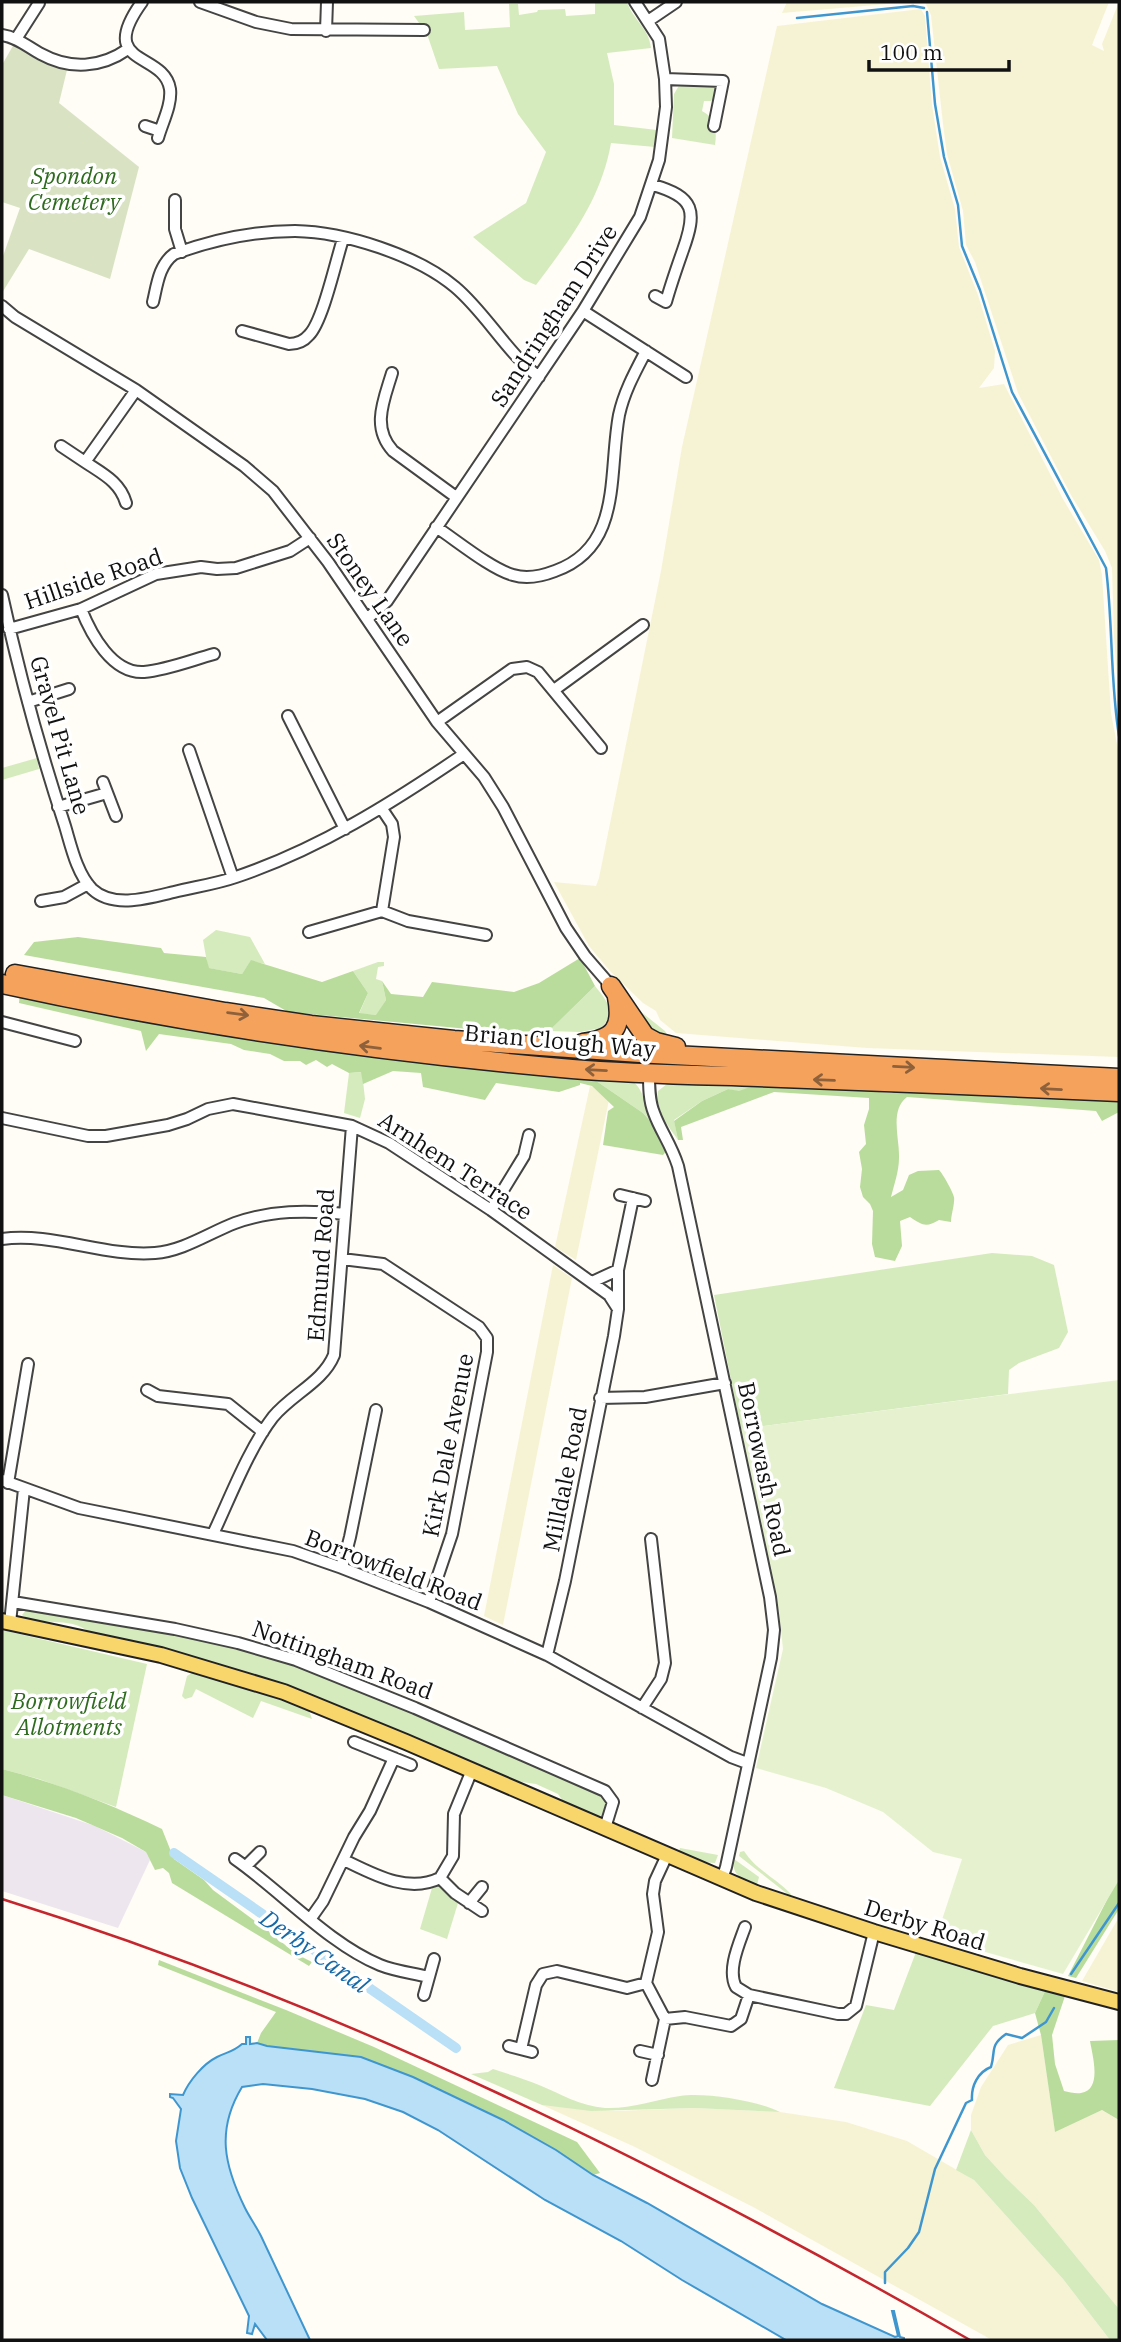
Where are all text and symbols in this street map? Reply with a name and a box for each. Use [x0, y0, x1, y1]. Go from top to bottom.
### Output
scale bar [869, 28, 1009, 72]
text: 100 m [880, 38, 943, 66]
park label: Spondon Cemetery [28, 160, 123, 216]
street label: Sandringham Drive [483, 218, 623, 412]
street label: Stoney Lane [321, 526, 421, 652]
street label: Hillside Road [20, 540, 166, 616]
street label: Gravel Pit Lane [24, 652, 98, 818]
one-way arrow [226, 1008, 249, 1021]
street label: Brian Clough Way [463, 1017, 658, 1063]
one-way arrow [359, 1040, 382, 1053]
one-way arrow [892, 1060, 915, 1073]
one-way arrow [586, 1063, 608, 1076]
one-way arrow [813, 1073, 836, 1086]
one-way arrow [1040, 1082, 1063, 1095]
street label: Arnhem Terrace [373, 1104, 539, 1226]
street label: Edmund Road [300, 1187, 340, 1343]
street label: Kirk Dale Avenue [414, 1351, 480, 1539]
street label: Borrowash Road [732, 1379, 798, 1559]
street label: Milldale Road [535, 1404, 593, 1554]
street label: Borrowfield Road [301, 1521, 487, 1617]
street label: Nottingham Road [248, 1612, 438, 1706]
park label: Borrowfield Allotments [10, 1685, 127, 1741]
street label: Derby Road [861, 1891, 989, 1957]
water label: Derby Canal [253, 1901, 377, 2001]

